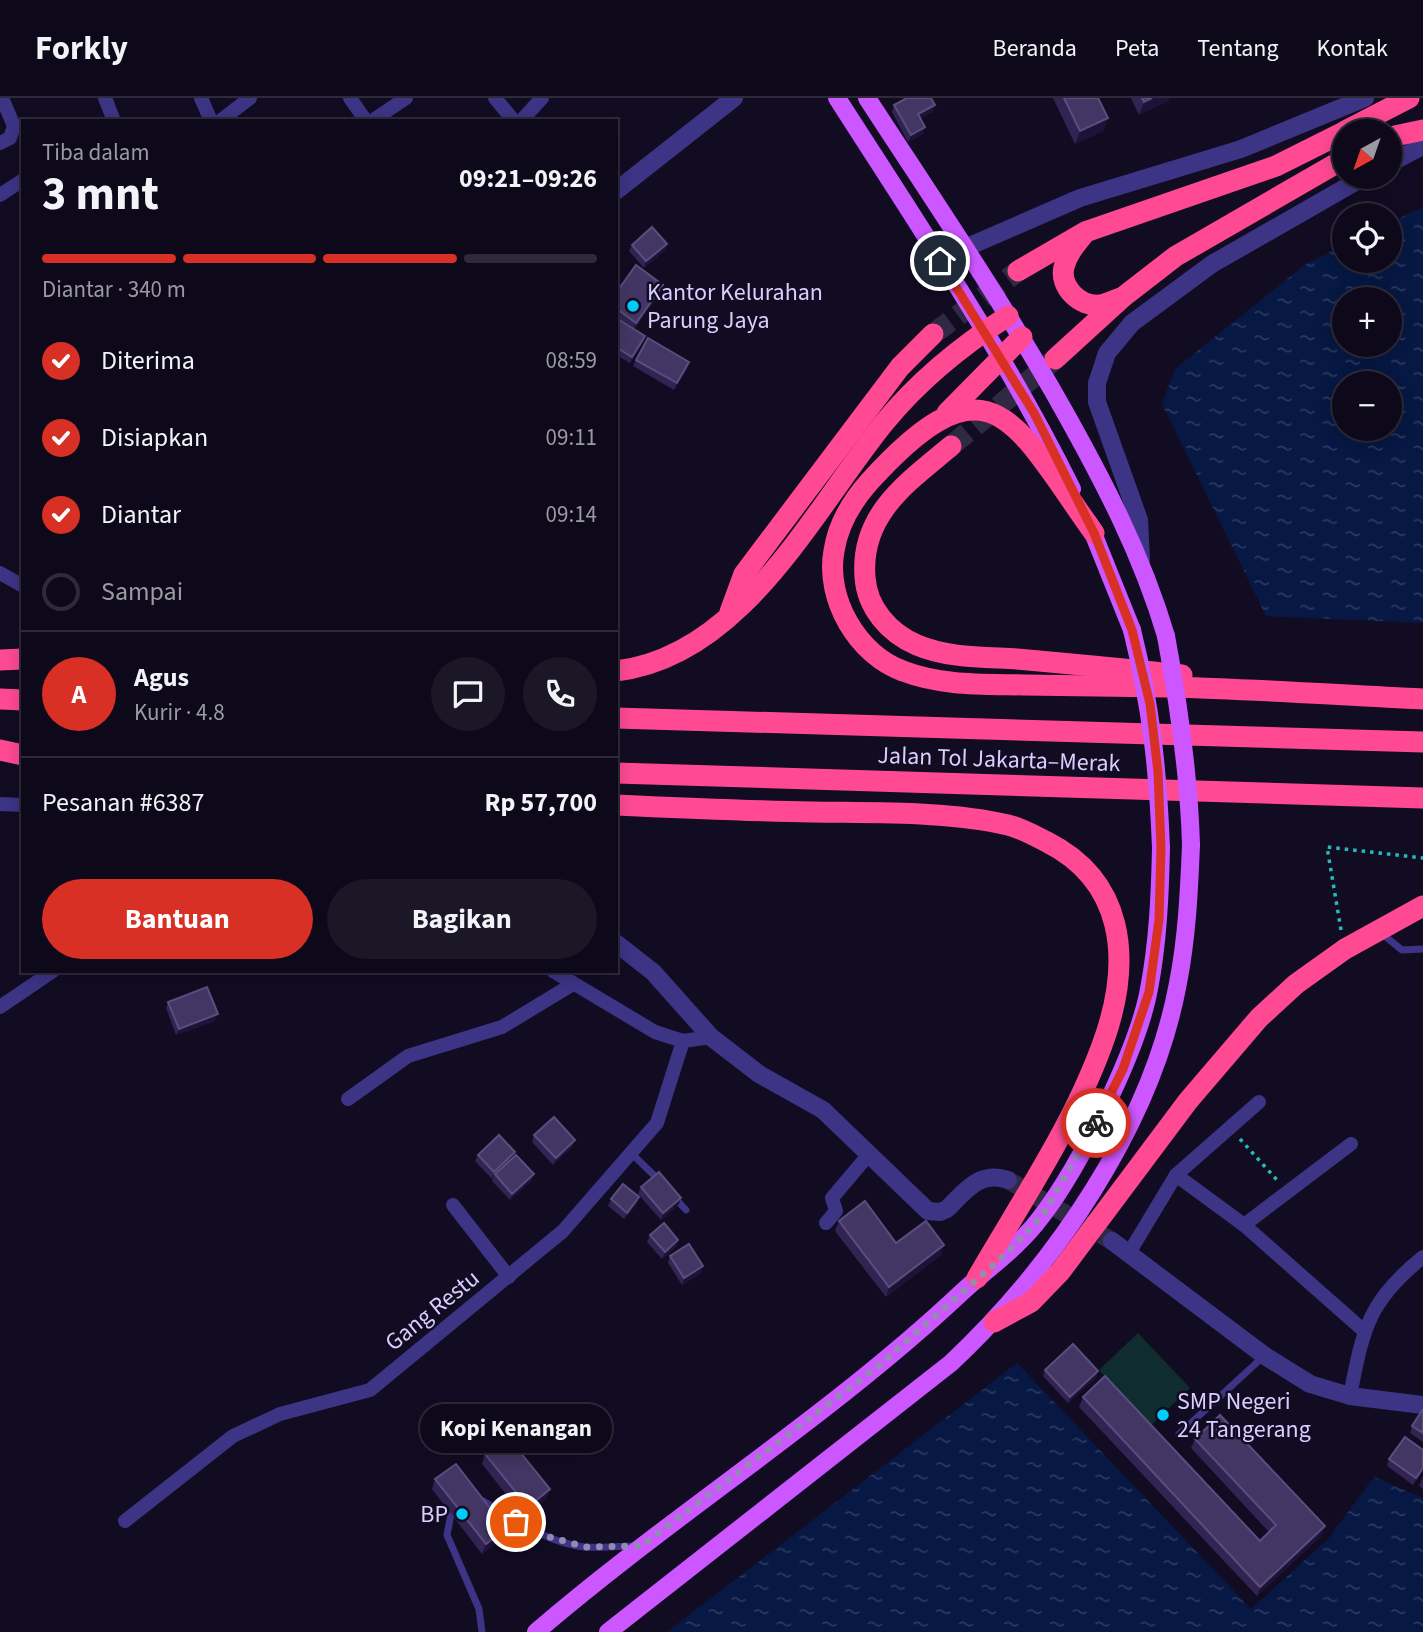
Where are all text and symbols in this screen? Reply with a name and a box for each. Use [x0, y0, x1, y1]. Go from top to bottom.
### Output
text: Forkly [35, 25, 128, 72]
text: Beranda [993, 31, 1077, 66]
text: Peta [1115, 31, 1159, 66]
text: Tentang [1197, 31, 1279, 66]
text: Kontak [1317, 31, 1388, 66]
north arrow [1332, 119, 1402, 189]
map controls [1332, 119, 1402, 441]
text: Tiba dalam [42, 136, 149, 169]
text: 09:21–09:26 [459, 160, 597, 197]
text: 3 mnt [42, 162, 159, 227]
button: locate [1332, 203, 1402, 273]
pin [910, 231, 970, 291]
icon: home [921, 242, 959, 280]
text: Diantar · 340 m [42, 273, 186, 306]
place label: Kantor Kelurahan Parung Jaya [647, 275, 823, 338]
button: + [1332, 287, 1402, 357]
marker: Kantor Kelurahan Parung Jaya [625, 298, 641, 314]
icon: check [42, 342, 80, 380]
text: Diterima [101, 342, 195, 379]
text: 08:59 [546, 344, 597, 377]
button: − [1332, 371, 1402, 441]
icon: check [42, 419, 80, 457]
text: Disiapkan [101, 419, 208, 456]
text: 09:11 [546, 421, 597, 454]
icon: check [42, 496, 80, 534]
text: Diantar [101, 496, 181, 533]
text: 09:14 [546, 498, 597, 531]
text: Sampai [101, 573, 183, 610]
button: chat [431, 657, 505, 731]
button: phone [523, 657, 597, 731]
text: Agus [134, 659, 189, 696]
text: A [72, 676, 86, 713]
text: Kurir · 4.8 [134, 696, 225, 729]
street label: Jalan Tol Jakarta–Merak [877, 738, 1121, 781]
text: Pesanan #6387 [42, 784, 204, 821]
text: Rp 57,700 [485, 784, 597, 821]
button: Bantuan [42, 879, 313, 959]
button: Bagikan [327, 879, 597, 959]
courier [1061, 1088, 1131, 1158]
icon: bike [1077, 1104, 1115, 1142]
street label: Gang Restu [377, 1261, 487, 1360]
place label: SMP Negeri 24 Tangerang [1177, 1384, 1311, 1447]
callout: Kopi Kenangan [420, 1403, 612, 1452]
marker: SMP Negeri 24 Tangerang [1155, 1407, 1171, 1423]
text: Kopi Kenangan [440, 1412, 592, 1445]
pin [486, 1492, 546, 1552]
place label: BP [420, 1497, 448, 1532]
icon: bag [497, 1503, 535, 1541]
marker: BP [454, 1506, 470, 1522]

